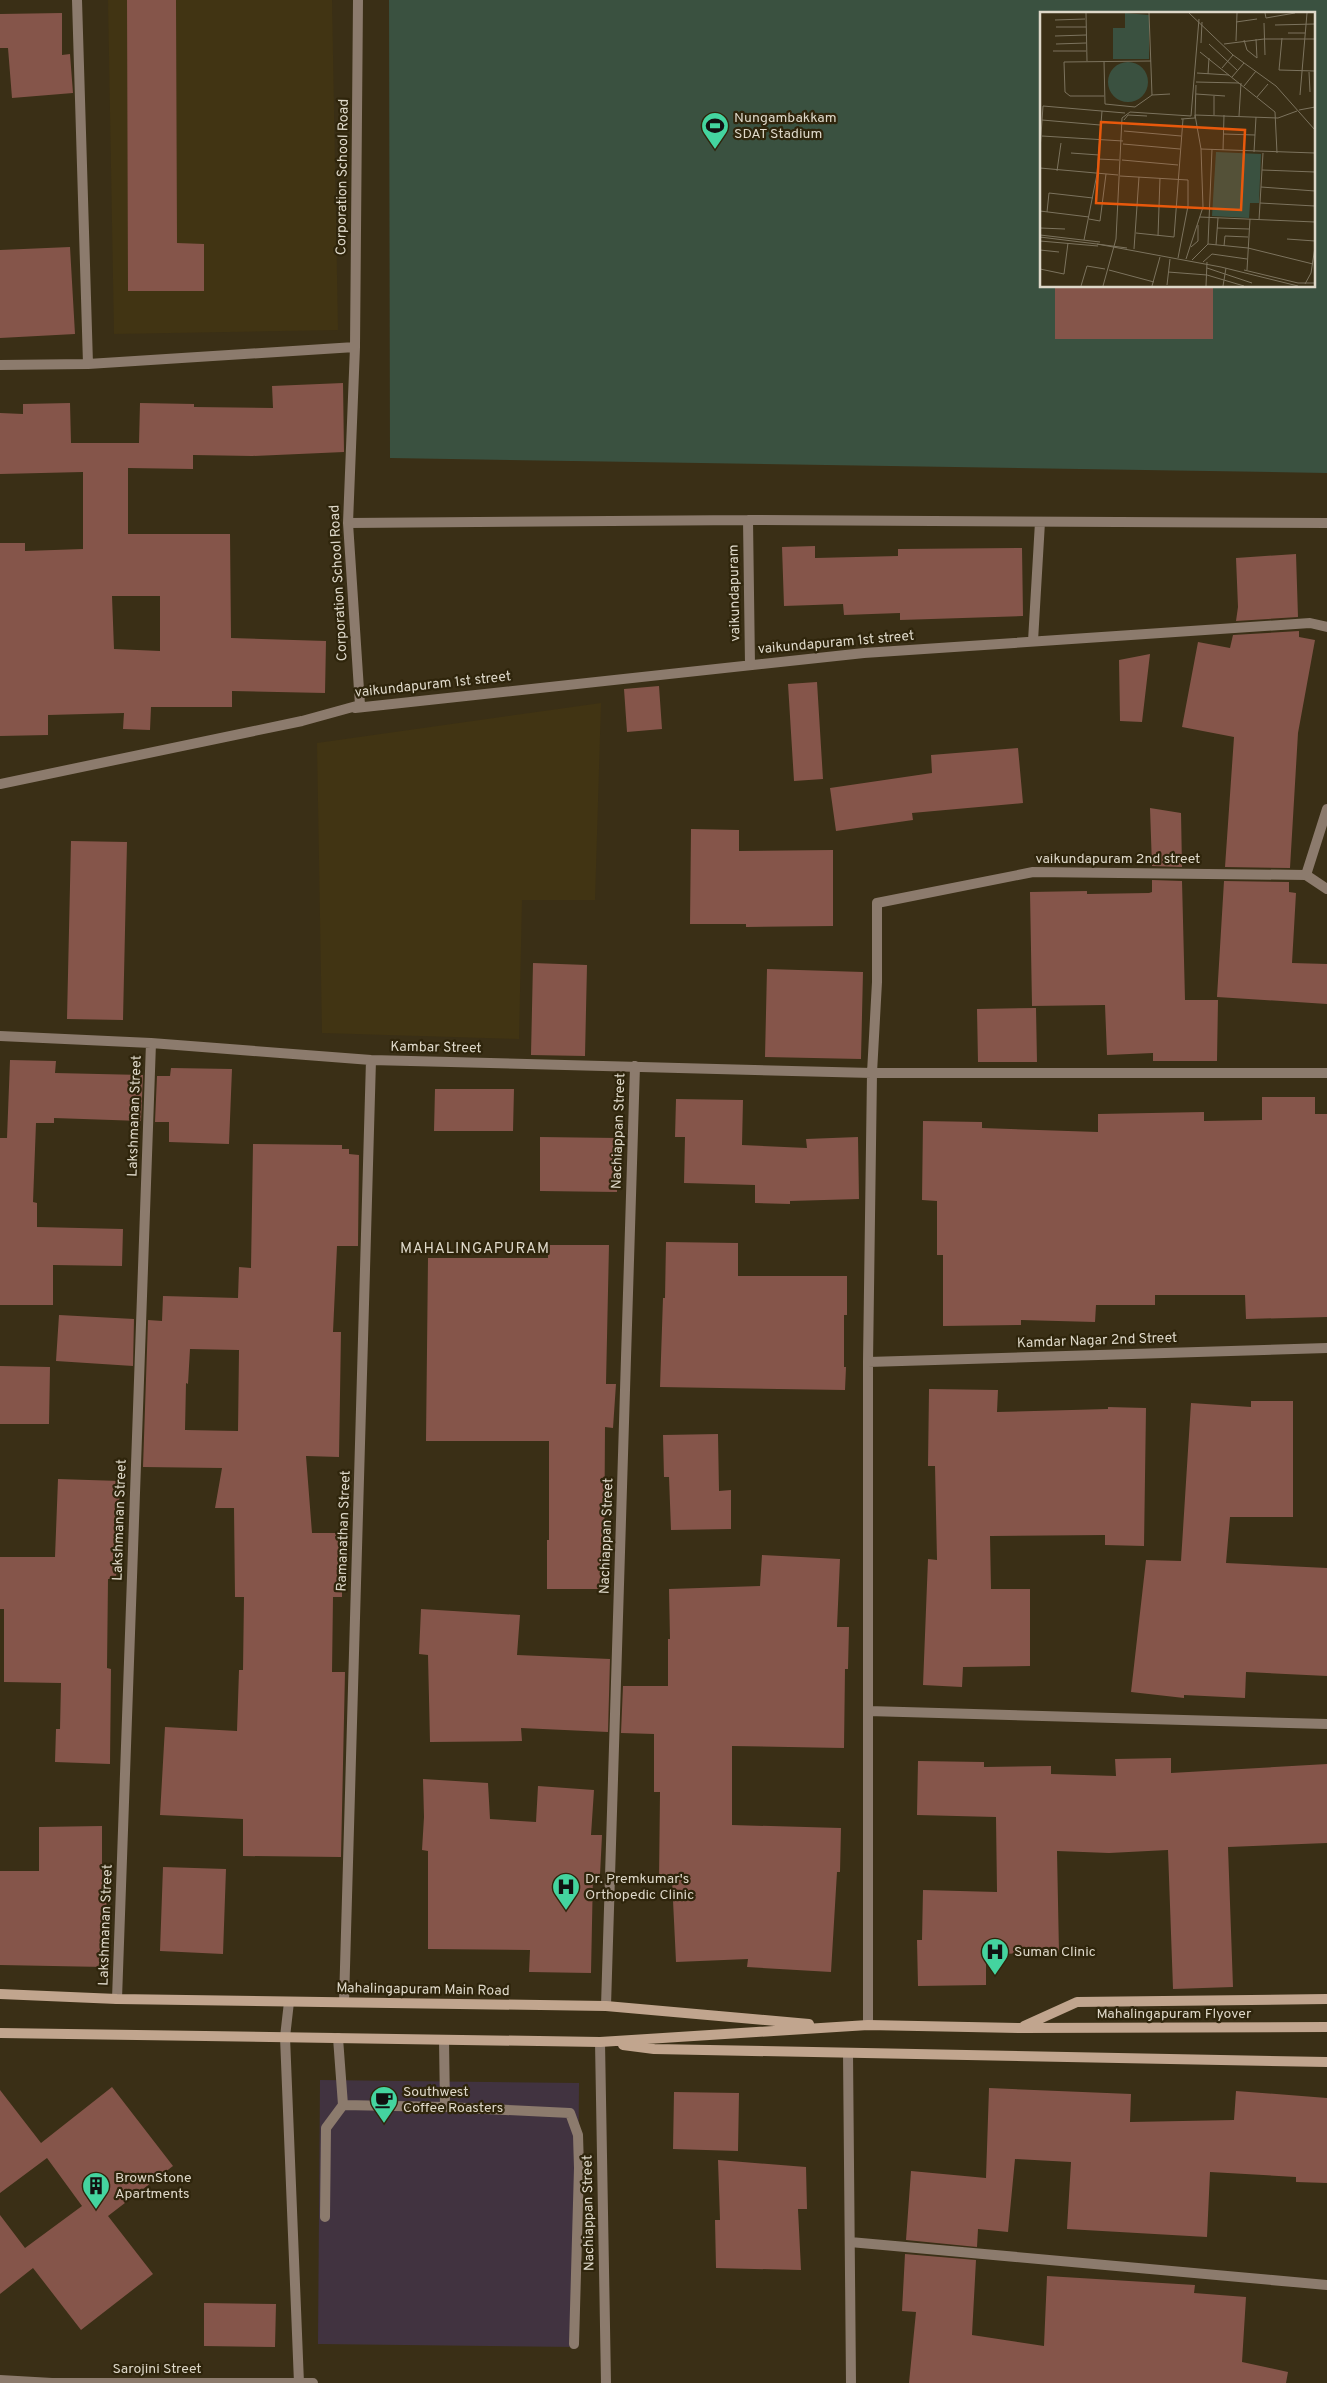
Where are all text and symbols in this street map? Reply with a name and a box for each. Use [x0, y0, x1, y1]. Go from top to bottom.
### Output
inset map [1040, 12, 1314, 288]
street label: Corporation School Road [333, 99, 353, 255]
place label: Nungambakkam SDAT Stadium [734, 110, 837, 143]
sports icon: Nungambakkam SDAT Stadium [700, 111, 730, 150]
street label: Corporation School Road [326, 504, 352, 662]
street label: vaikundapuram [726, 544, 744, 642]
street label: vaikundapuram 1st street [757, 628, 915, 658]
street label: vaikundapuram 1st street [354, 668, 512, 702]
street label: vaikundapuram 2nd street [1036, 851, 1200, 868]
street label: Kambar Street [390, 1039, 482, 1057]
street label: Lakshmanan Street [124, 1055, 146, 1177]
street label: Nachiappan Street [608, 1073, 630, 1189]
district label: MAHALINGAPURAM [400, 1240, 550, 1259]
street label: Kamdar Nagar 2nd Street [1017, 1330, 1177, 1352]
street label: Lakshmanan Street [109, 1459, 131, 1581]
street label: Ramanathan Street [333, 1470, 355, 1592]
street label: Nachiappan Street [596, 1478, 618, 1594]
street label: Lakshmanan Street [95, 1864, 117, 1986]
place label: Dr. Premkumar's Orthopedic Clinic [585, 1871, 694, 1904]
hospital icon: Dr. Premkumar's Orthopedic Clinic [551, 1872, 581, 1911]
hospital icon: Suman Clinic [980, 1937, 1010, 1976]
place label: Suman Clinic [1014, 1944, 1096, 1961]
street label: Mahalingapuram Main Road [336, 1980, 510, 2000]
street label: Mahalingapuram Flyover [1097, 2006, 1252, 2023]
place label: Southwest Coffee Roasters [403, 2084, 503, 2117]
cafe icon: Southwest Coffee Roasters [369, 2085, 399, 2124]
street label: Nachiappan Street [579, 2155, 599, 2271]
place label: BrownStone Apartments [115, 2170, 192, 2203]
building icon: BrownStone Apartments [81, 2171, 111, 2210]
street label: Sarojini Street [112, 2361, 202, 2378]

